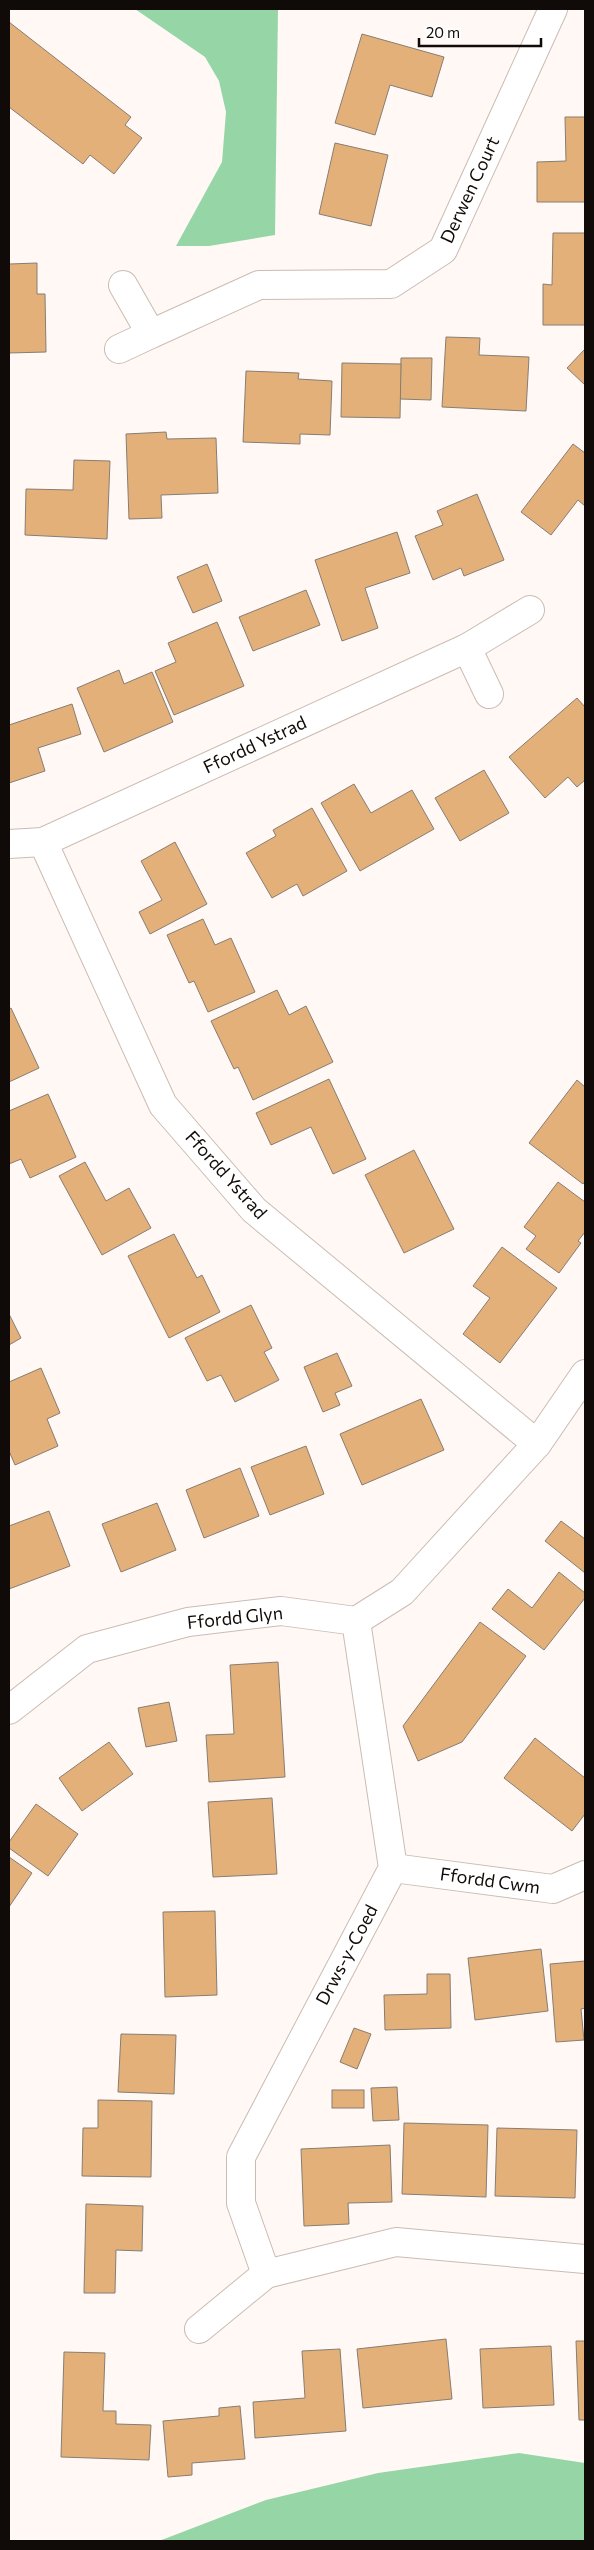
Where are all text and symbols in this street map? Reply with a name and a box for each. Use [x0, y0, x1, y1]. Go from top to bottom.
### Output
scale bar [419, 15, 542, 47]
text: 20 m [426, 23, 460, 41]
street label: Derwen Court [435, 133, 503, 246]
street label: Ffordd Ystrad [200, 711, 310, 778]
street label: Ffordd Ystrad [181, 1126, 272, 1223]
street label: Ffordd Glyn [186, 1601, 284, 1633]
street label: Ffordd Cwm [439, 1862, 542, 1898]
street label: Drws-y-Coed [310, 1901, 382, 2008]

